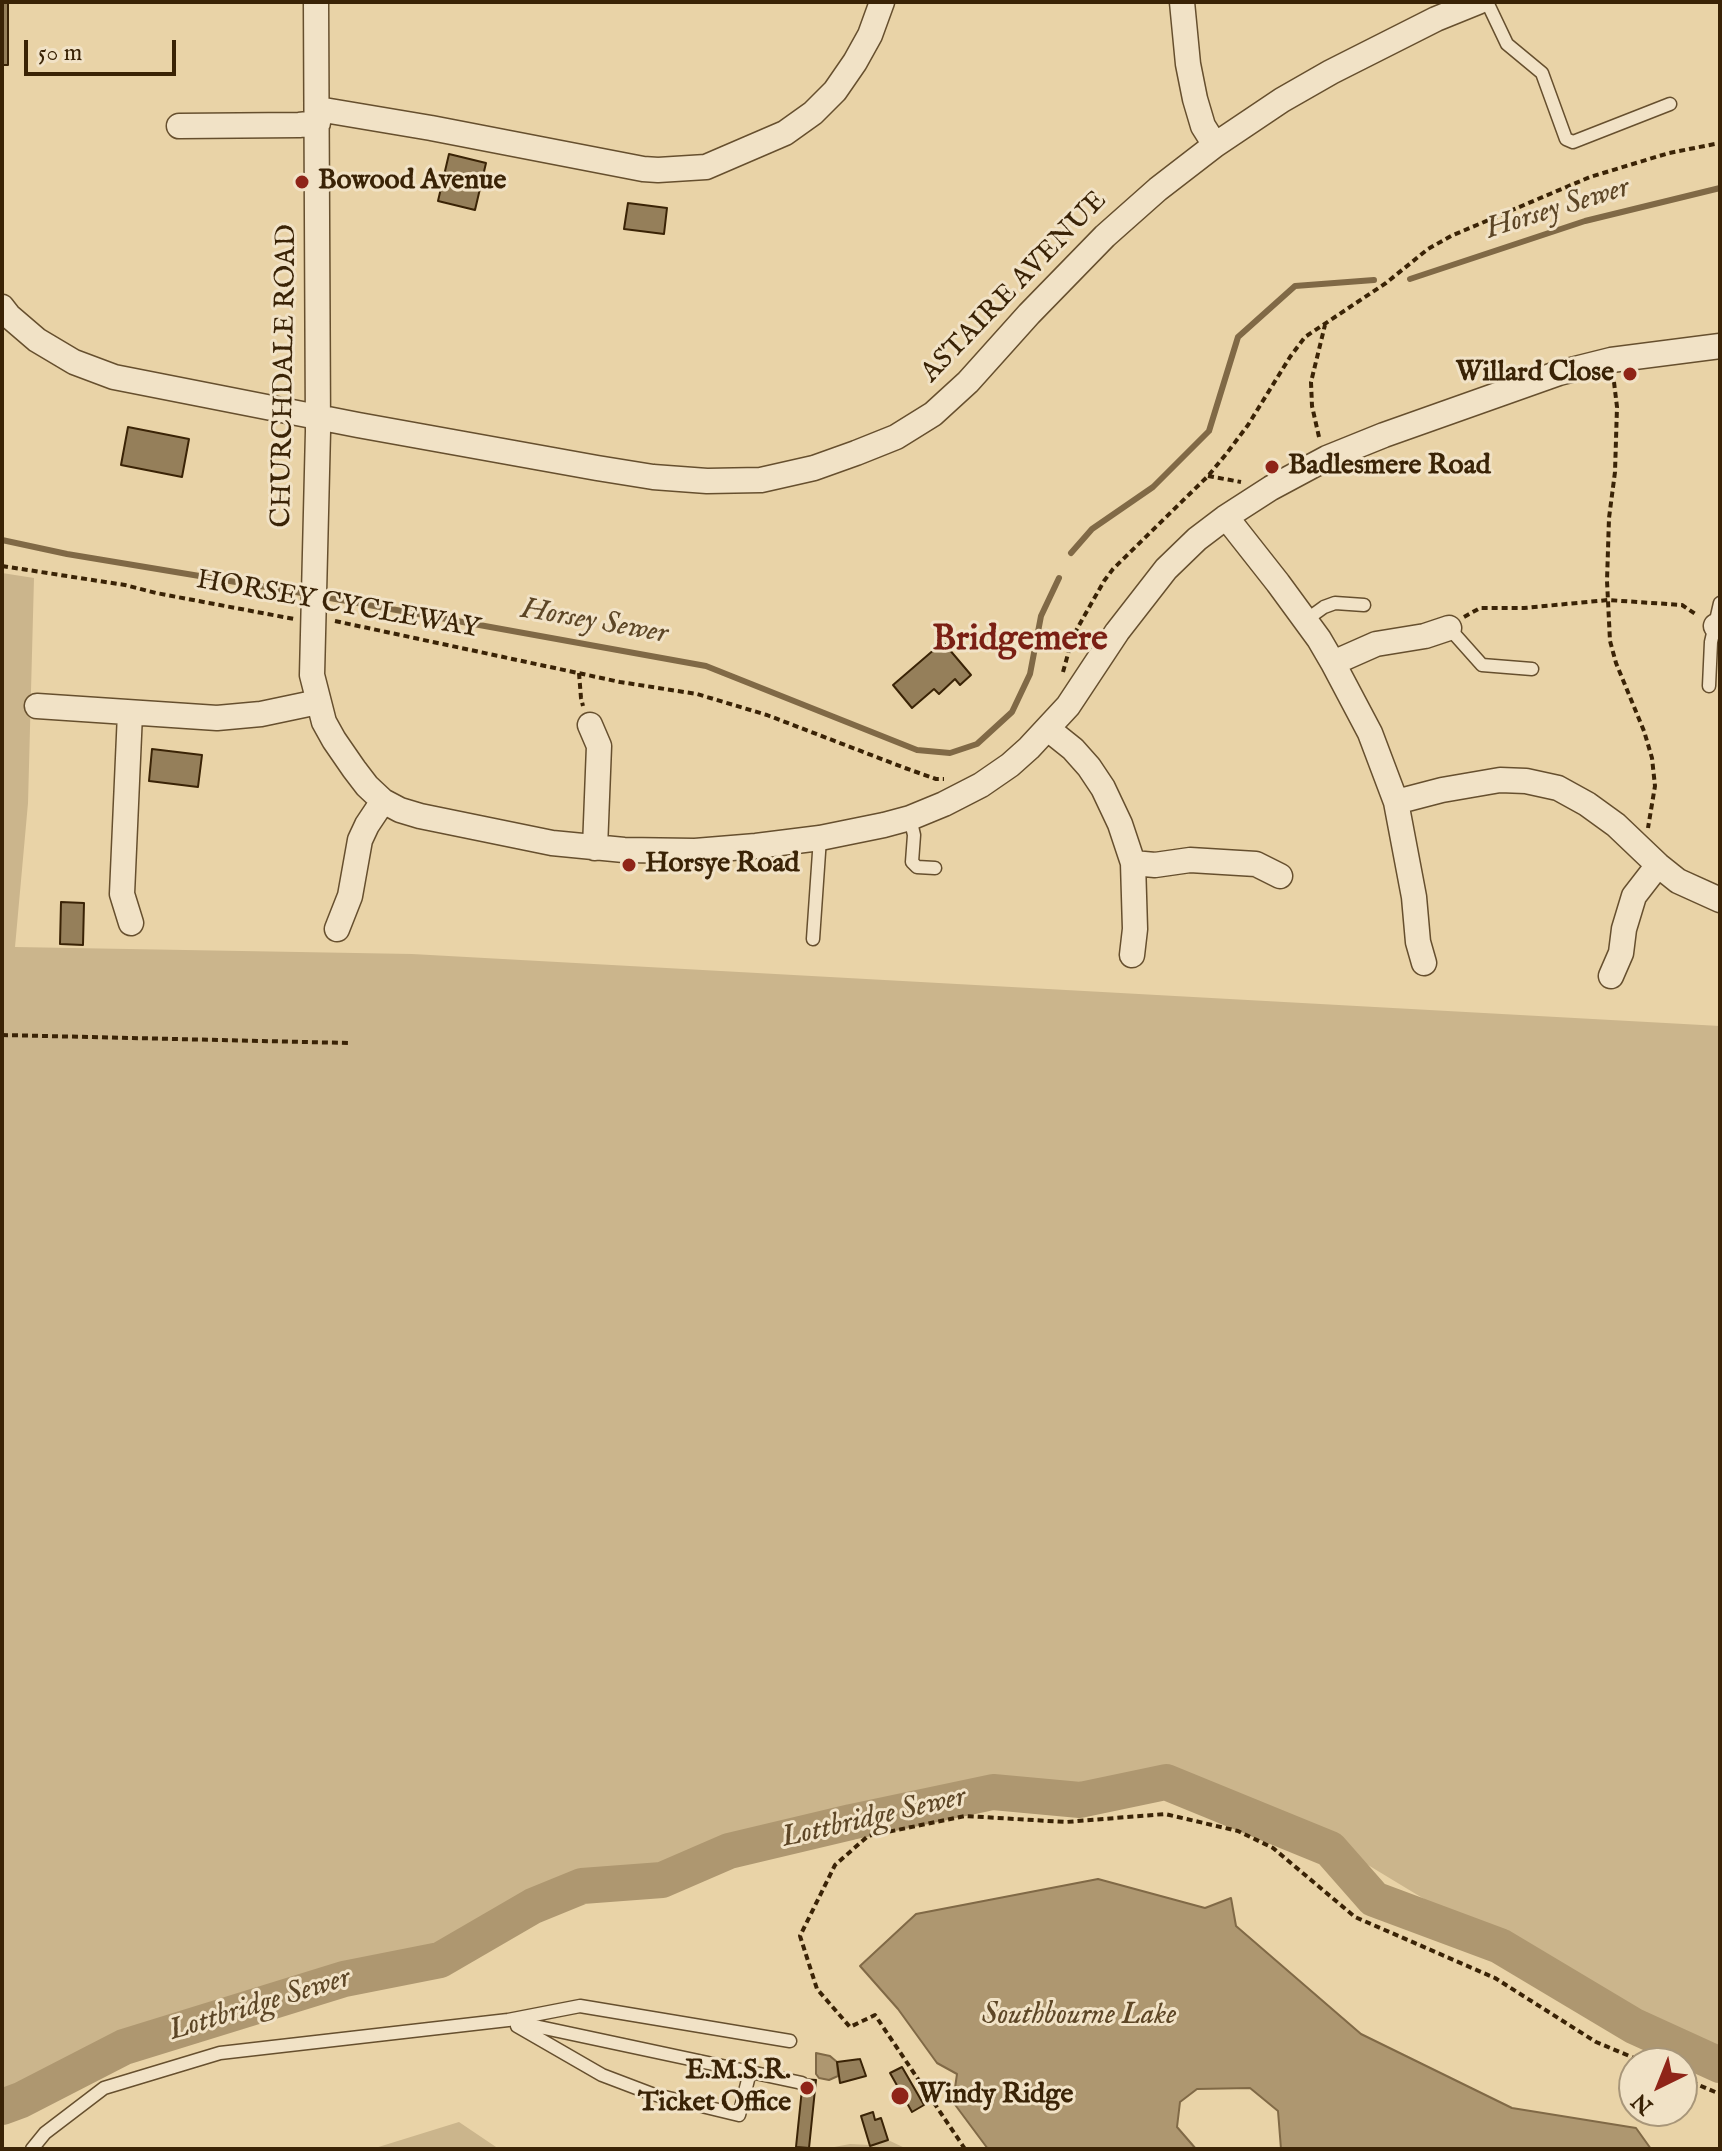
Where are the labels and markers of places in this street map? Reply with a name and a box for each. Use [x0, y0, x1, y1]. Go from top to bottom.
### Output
place label: Bowood Avenue [318, 165, 506, 199]
marker: Bowood Avenue [293, 173, 311, 191]
place label: Willard Close [1456, 357, 1614, 391]
marker: Willard Close [1621, 365, 1639, 383]
place label: Badlesmere Road [1288, 450, 1491, 484]
marker: Badlesmere Road [1263, 458, 1281, 476]
place label: Horsye Road [645, 848, 799, 882]
marker: Horsye Road [620, 856, 638, 874]
place label: E.M.S.R. Ticket Office [638, 2055, 791, 2121]
marker: E.M.S.R. Ticket Office [798, 2079, 816, 2097]
place label: Windy Ridge [918, 2079, 1073, 2113]
marker: Windy Ridge [889, 2085, 911, 2107]

